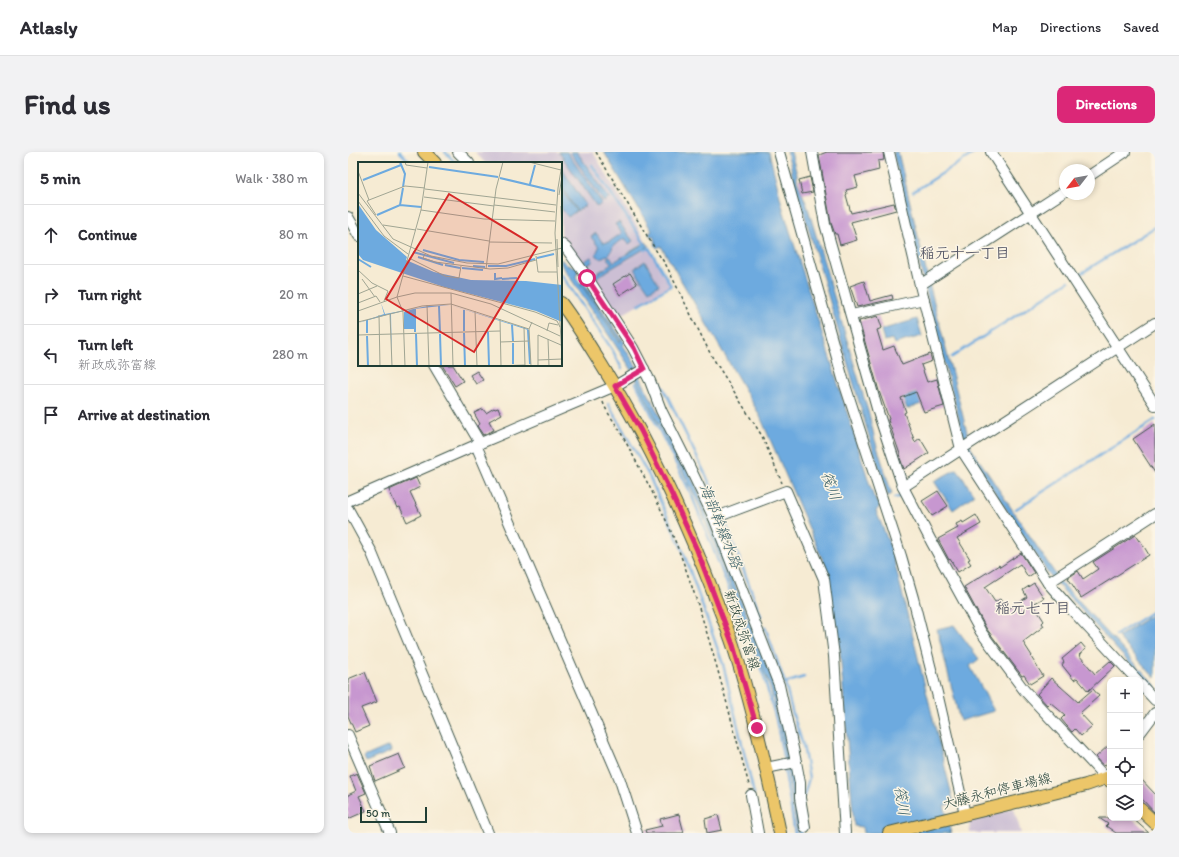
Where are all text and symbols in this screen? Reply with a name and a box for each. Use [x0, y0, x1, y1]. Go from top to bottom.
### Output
text: Atlasly [20, 16, 77, 39]
text: Map [992, 19, 1018, 36]
text: Directions [1040, 19, 1101, 36]
text: Saved [1123, 19, 1159, 36]
button: Directions [1057, 86, 1155, 123]
text: Find us [24, 87, 111, 121]
inset map [358, 162, 562, 366]
north arrow [1059, 164, 1095, 200]
text: 5 min [40, 168, 80, 188]
text: Walk · 380 m [235, 171, 308, 186]
icon: ahead [40, 224, 62, 246]
text: Continue [78, 226, 137, 244]
text: 80 m [279, 227, 308, 242]
district label: 稲元十一丁目 [920, 244, 1010, 262]
route start [578, 269, 596, 287]
icon: right [40, 284, 62, 306]
text: Turn right [78, 286, 142, 304]
text: 20 m [279, 287, 308, 302]
text: Turn left [78, 336, 133, 354]
icon: left [40, 344, 62, 366]
text: 280 m [272, 347, 308, 362]
text: 新政成弥富線 [78, 357, 156, 372]
icon: arrive [40, 404, 62, 426]
text: Arrive at destination [78, 406, 210, 424]
water label: 筏川 [817, 469, 845, 503]
water label: 海部幹線水路 [696, 481, 747, 572]
street label: 新政成弥富線 [720, 588, 764, 672]
district label: 稲元七丁目 [995, 599, 1071, 617]
map controls [1107, 677, 1143, 821]
button: + [1107, 677, 1143, 713]
button: − [1107, 713, 1143, 749]
route end [748, 719, 766, 737]
button: locate [1107, 749, 1143, 785]
street label: 大藤永和停車場線 [941, 769, 1053, 813]
water label: 筏川 [891, 785, 913, 817]
button: layers [1107, 785, 1143, 821]
scale bar [360, 805, 427, 824]
text: 50 m [366, 807, 390, 820]

